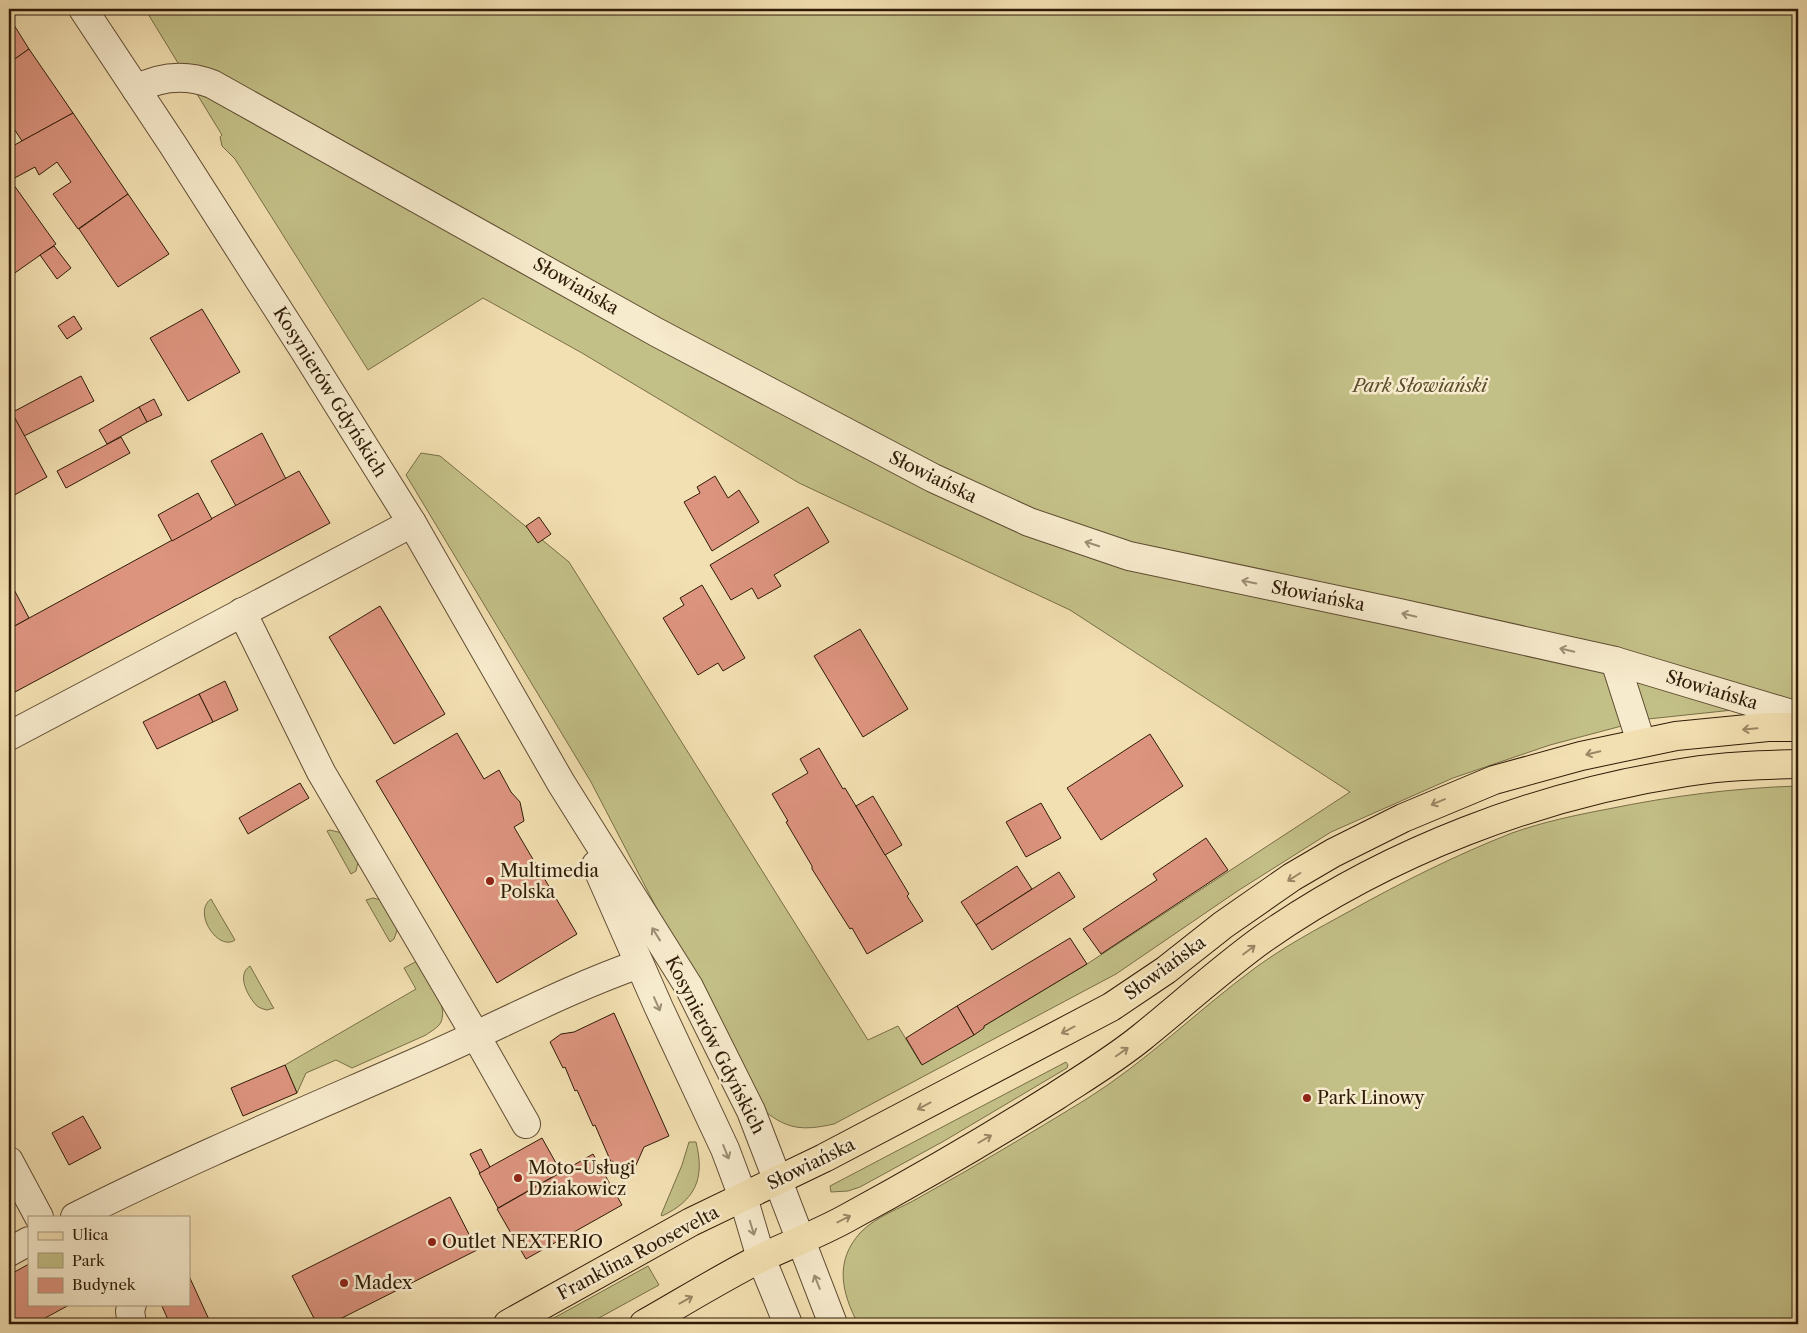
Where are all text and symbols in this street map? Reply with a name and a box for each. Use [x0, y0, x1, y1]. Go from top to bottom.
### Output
street label: Słowiańska [529, 253, 623, 320]
street label: Kosynierów Gdyńskich [269, 303, 391, 481]
park label: Park Słowiański [1351, 375, 1489, 397]
street label: Słowiańska [885, 446, 981, 508]
one-way arrow [1084, 539, 1100, 549]
street label: Słowiańska [1269, 576, 1367, 616]
one-way arrow [1242, 577, 1258, 586]
one-way arrow [1401, 610, 1417, 619]
one-way arrow [1560, 645, 1576, 654]
street label: Słowiańska [1663, 666, 1761, 715]
one-way arrow [1742, 724, 1758, 733]
one-way arrow [1585, 749, 1601, 758]
one-way arrow [1431, 798, 1446, 808]
place label: Multimedia Polska [500, 860, 599, 903]
one-way arrow [1287, 871, 1301, 882]
marker: Multimedia Polska [484, 875, 496, 887]
one-way arrow [650, 927, 660, 941]
street label: Słowiańska [1120, 931, 1210, 1005]
one-way arrow [1242, 945, 1256, 955]
street label: Kosynierów Gdyńskich [661, 952, 769, 1138]
one-way arrow [653, 996, 663, 1011]
one-way arrow [1060, 1025, 1075, 1035]
one-way arrow [1115, 1046, 1128, 1057]
place label: Park Linowy [1317, 1087, 1425, 1109]
marker: Park Linowy [1301, 1092, 1313, 1104]
one-way arrow [916, 1101, 931, 1111]
street label: Słowiańska [763, 1133, 859, 1195]
one-way arrow [978, 1133, 992, 1143]
one-way arrow [722, 1144, 731, 1159]
place label: Moto-Usługi Dziakowicz [528, 1157, 636, 1200]
marker: Moto-Usługi Dziakowicz [512, 1172, 524, 1184]
street label: Franklina Roosevelta [554, 1201, 723, 1305]
one-way arrow [836, 1214, 851, 1223]
legend [28, 1216, 190, 1306]
one-way arrow [748, 1219, 758, 1235]
text: Ulica [72, 1225, 108, 1244]
place label: Outlet NEXTERIO [442, 1231, 603, 1253]
marker: Outlet NEXTERIO [426, 1236, 438, 1248]
text: Park [72, 1251, 106, 1270]
place label: Madex [354, 1272, 413, 1294]
text: Budynek [72, 1275, 137, 1294]
one-way arrow [812, 1275, 821, 1290]
marker: Madex [338, 1277, 350, 1289]
one-way arrow [678, 1295, 693, 1305]

